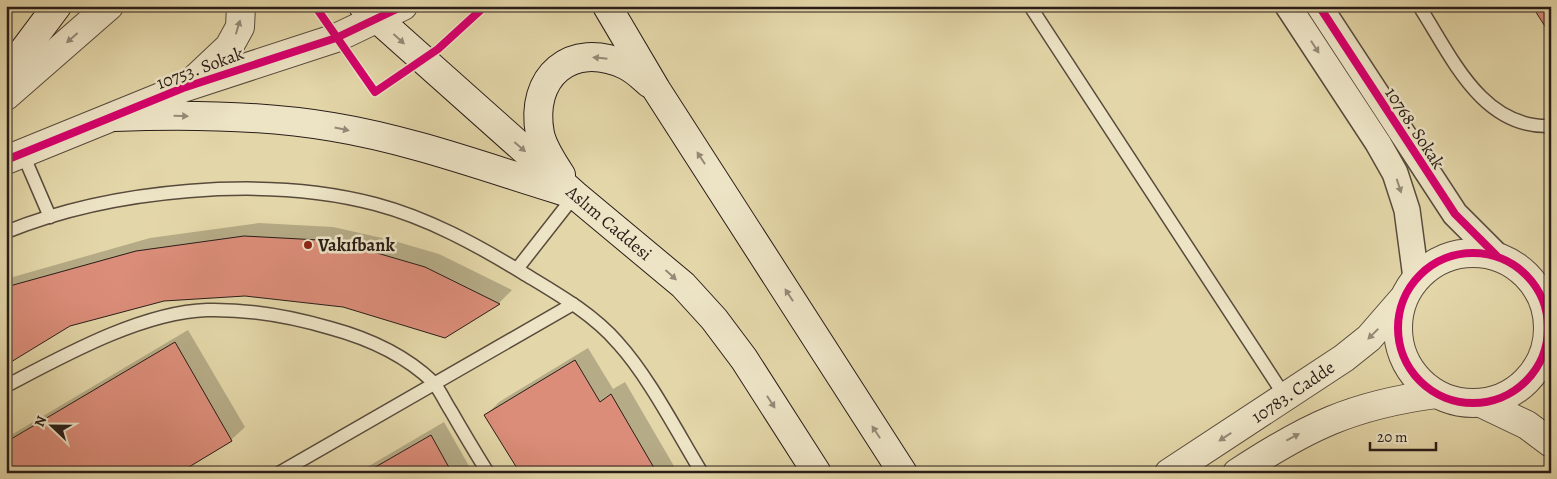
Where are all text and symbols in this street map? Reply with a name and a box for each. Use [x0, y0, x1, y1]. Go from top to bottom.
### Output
one-way arrow [234, 19, 242, 35]
one-way arrow [66, 33, 79, 44]
one-way arrow [393, 33, 405, 45]
one-way arrow [1310, 40, 1320, 54]
street label: 10753. Sokak [153, 41, 247, 95]
one-way arrow [591, 54, 607, 62]
street label: 10768. Sokak [1380, 82, 1450, 174]
one-way arrow [173, 112, 189, 120]
one-way arrow [335, 125, 350, 133]
one-way arrow [514, 141, 526, 153]
one-way arrow [696, 152, 706, 165]
one-way arrow [1396, 178, 1403, 193]
street label: Aslım Caddesi [560, 179, 657, 266]
place label: Vakıfbank [317, 233, 395, 257]
marker: Vakıfbank [302, 239, 314, 251]
one-way arrow [665, 269, 677, 280]
one-way arrow [784, 288, 793, 302]
one-way arrow [1367, 328, 1379, 340]
street label: 10783. Cadde [1247, 355, 1339, 429]
one-way arrow [767, 395, 776, 408]
north arrow [28, 402, 78, 452]
text: N [30, 413, 51, 430]
scale bar [1370, 419, 1436, 451]
one-way arrow [872, 425, 881, 438]
text: 20 m [1377, 427, 1408, 447]
one-way arrow [1219, 432, 1232, 442]
one-way arrow [1286, 433, 1300, 442]

